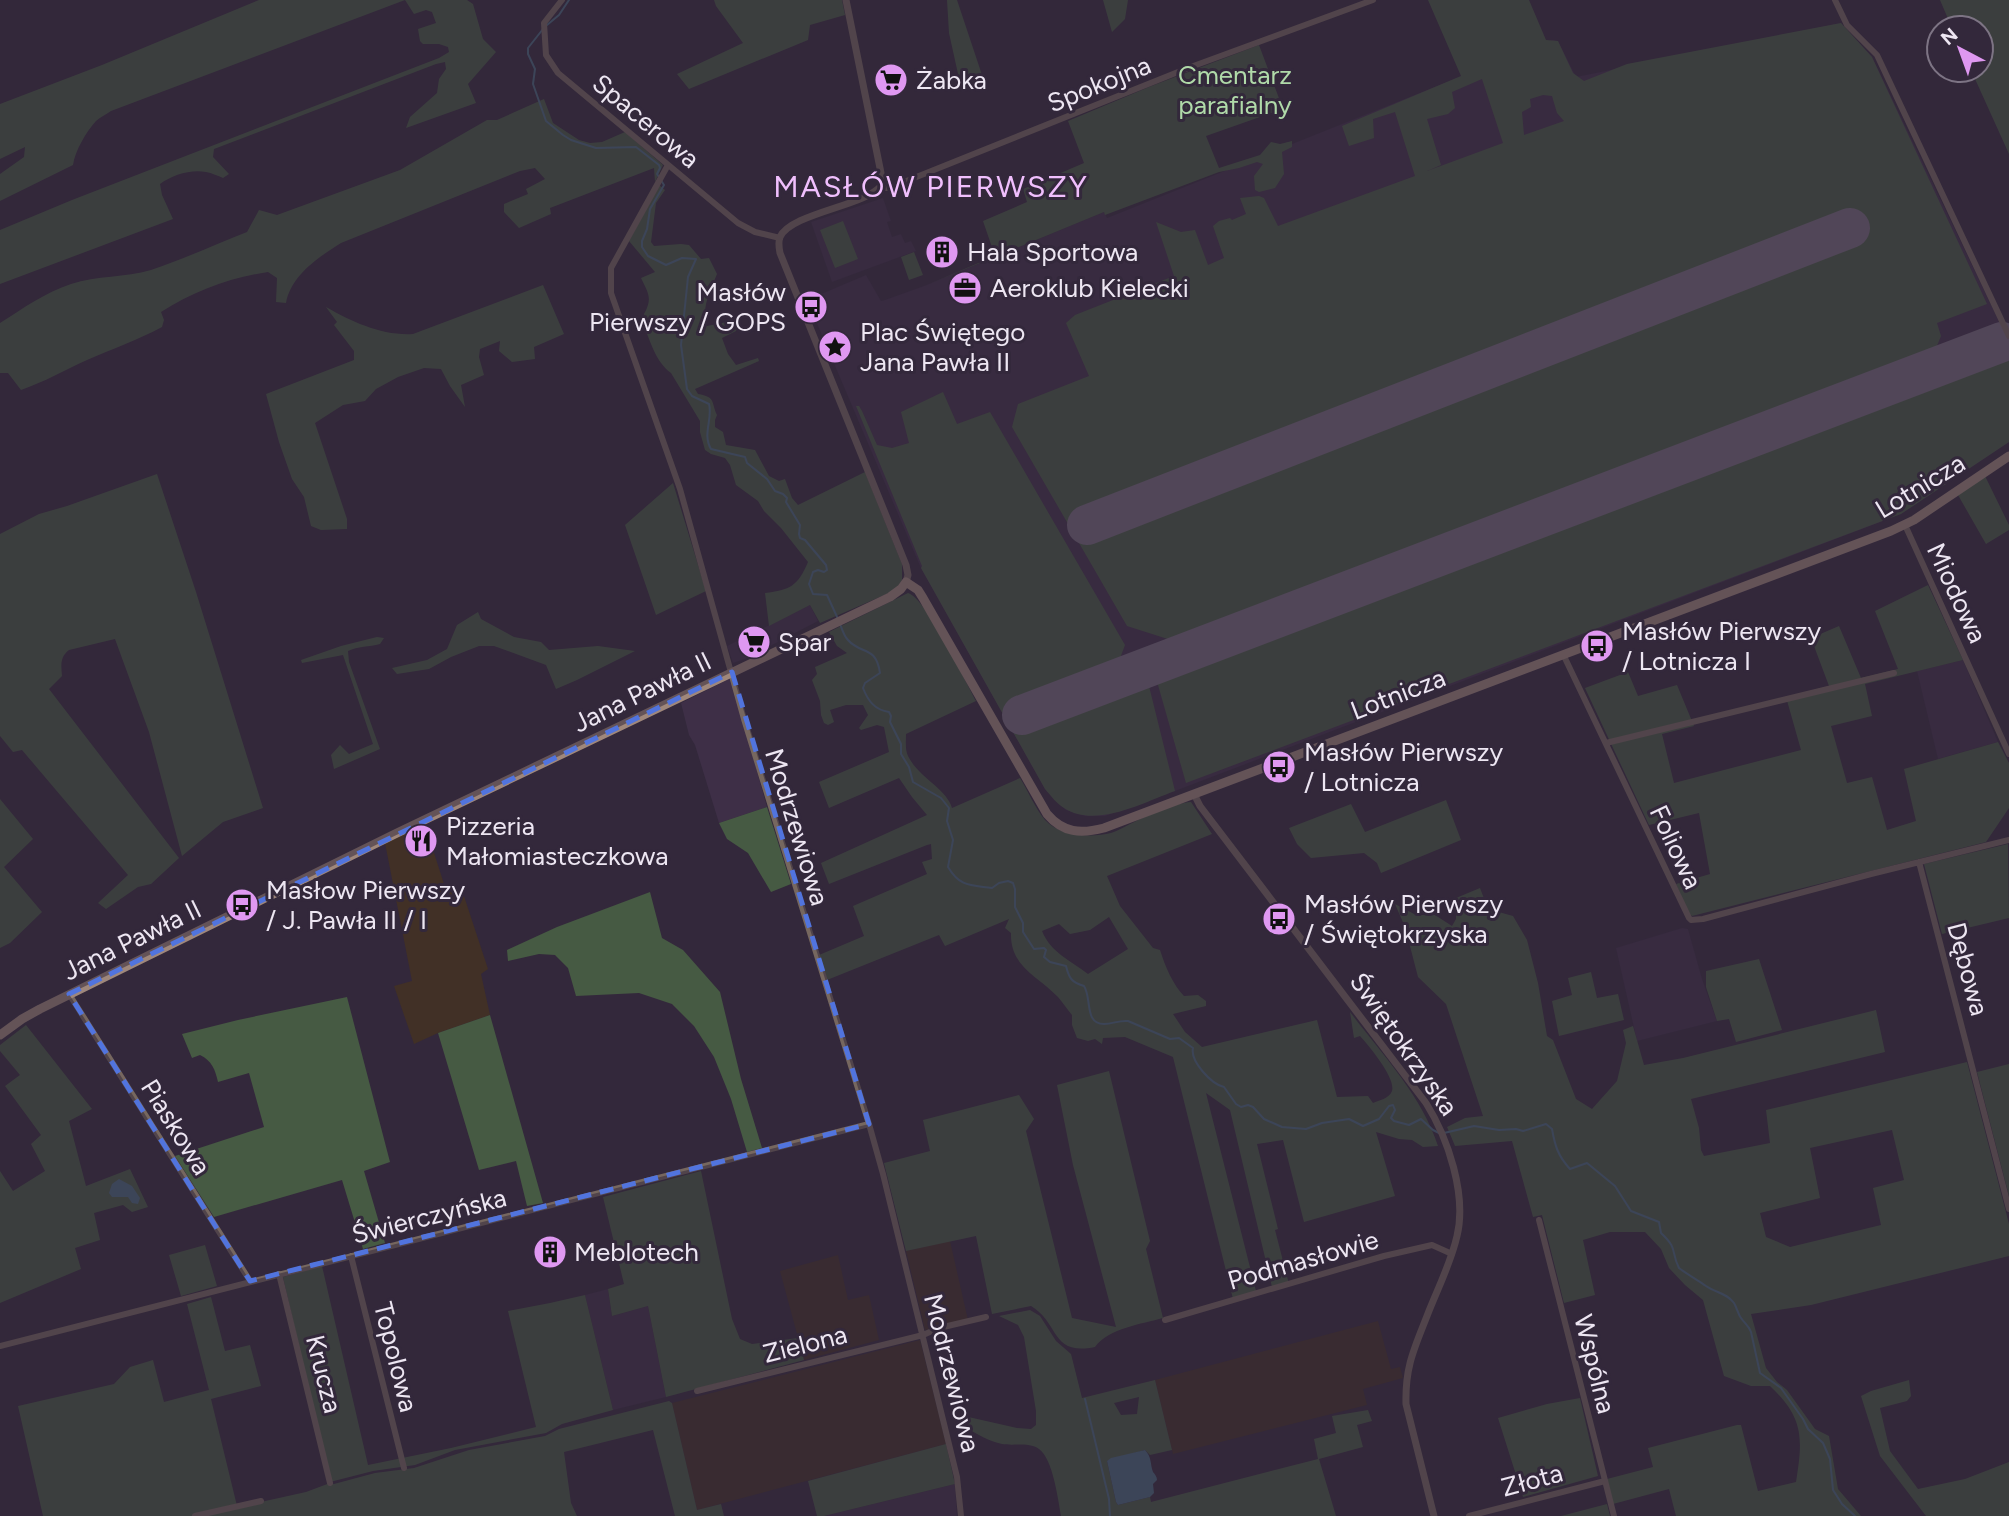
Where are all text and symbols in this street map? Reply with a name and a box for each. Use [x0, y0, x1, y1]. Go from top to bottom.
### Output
north arrow [1925, 14, 1995, 84]
text: N [1936, 23, 1962, 50]
street label: Spokojna [1043, 49, 1155, 119]
park label: Cmentarz parafialny [1178, 59, 1292, 121]
supermarket icon: Żabka [872, 61, 910, 99]
place label: Żabka [916, 64, 987, 96]
street label: Spacerowa [586, 67, 706, 175]
district label: MASŁÓW PIERWSZY [773, 168, 1089, 205]
building icon: Hala Sportowa [923, 233, 961, 271]
place label: Hala Sportowa [967, 236, 1138, 268]
office icon: Aeroklub Kielecki [946, 269, 984, 307]
place label: Aeroklub Kielecki [990, 272, 1189, 304]
place label: Masłów Pierwszy / GOPS [589, 276, 787, 338]
bus stop icon: Masłów Pierwszy / GOPS [792, 288, 830, 326]
place label: Plac Świętego Jana Pawła II [860, 316, 1025, 378]
place icon: Plac Świętego Jana Pawła II [816, 328, 854, 366]
street label: Lotnicza [1869, 447, 1971, 525]
street label: Miodowa [1920, 538, 1994, 648]
place label: Masłów Pierwszy / Lotnicza I [1622, 615, 1822, 677]
supermarket icon: Spar [735, 623, 773, 661]
place label: Spar [778, 626, 832, 658]
bus stop icon: Masłów Pierwszy / Lotnicza I [1578, 627, 1616, 665]
street label: Jana Pawła II [567, 645, 717, 739]
street label: Lotnicza [1346, 661, 1450, 727]
place label: Masłów Pierwszy / Lotnicza [1304, 736, 1504, 798]
street label: Modrzewiowa [758, 745, 836, 909]
bus stop icon: Masłów Pierwszy / Lotnicza [1260, 748, 1298, 786]
street label: Foliowa [1643, 800, 1709, 894]
place label: Pizzeria Małomiasteczkowa [446, 810, 668, 872]
restaurant icon: Pizzeria Małomiasteczkowa [402, 822, 440, 860]
place label: Masłow Pierwszy / J. Pawła II / I [266, 874, 466, 936]
bus stop icon: Masłow Pierwszy / J. Pawła II / I [223, 886, 261, 924]
place label: Masłów Pierwszy / Świętokrzyska [1304, 888, 1504, 950]
street label: Jana Pawła II [57, 893, 207, 987]
bus stop icon: Masłów Pierwszy / Świętokrzyska [1260, 900, 1298, 938]
street label: Dębowa [1940, 919, 1996, 1019]
street label: Świętokrzyska [1343, 966, 1465, 1122]
street label: Piaskowa [134, 1073, 218, 1181]
street label: Świerczyńska [348, 1181, 510, 1251]
street label: Podmasłowie [1224, 1223, 1382, 1297]
building icon: Meblotech [531, 1233, 569, 1271]
place label: Meblotech [574, 1236, 699, 1268]
street label: Modrzewiowa [917, 1290, 987, 1456]
street label: Topolowa [367, 1299, 425, 1415]
street label: Wspólna [1567, 1311, 1623, 1417]
street label: Zielona [760, 1318, 850, 1370]
street label: Krucza [299, 1332, 349, 1416]
street label: Złota [1498, 1457, 1566, 1503]

